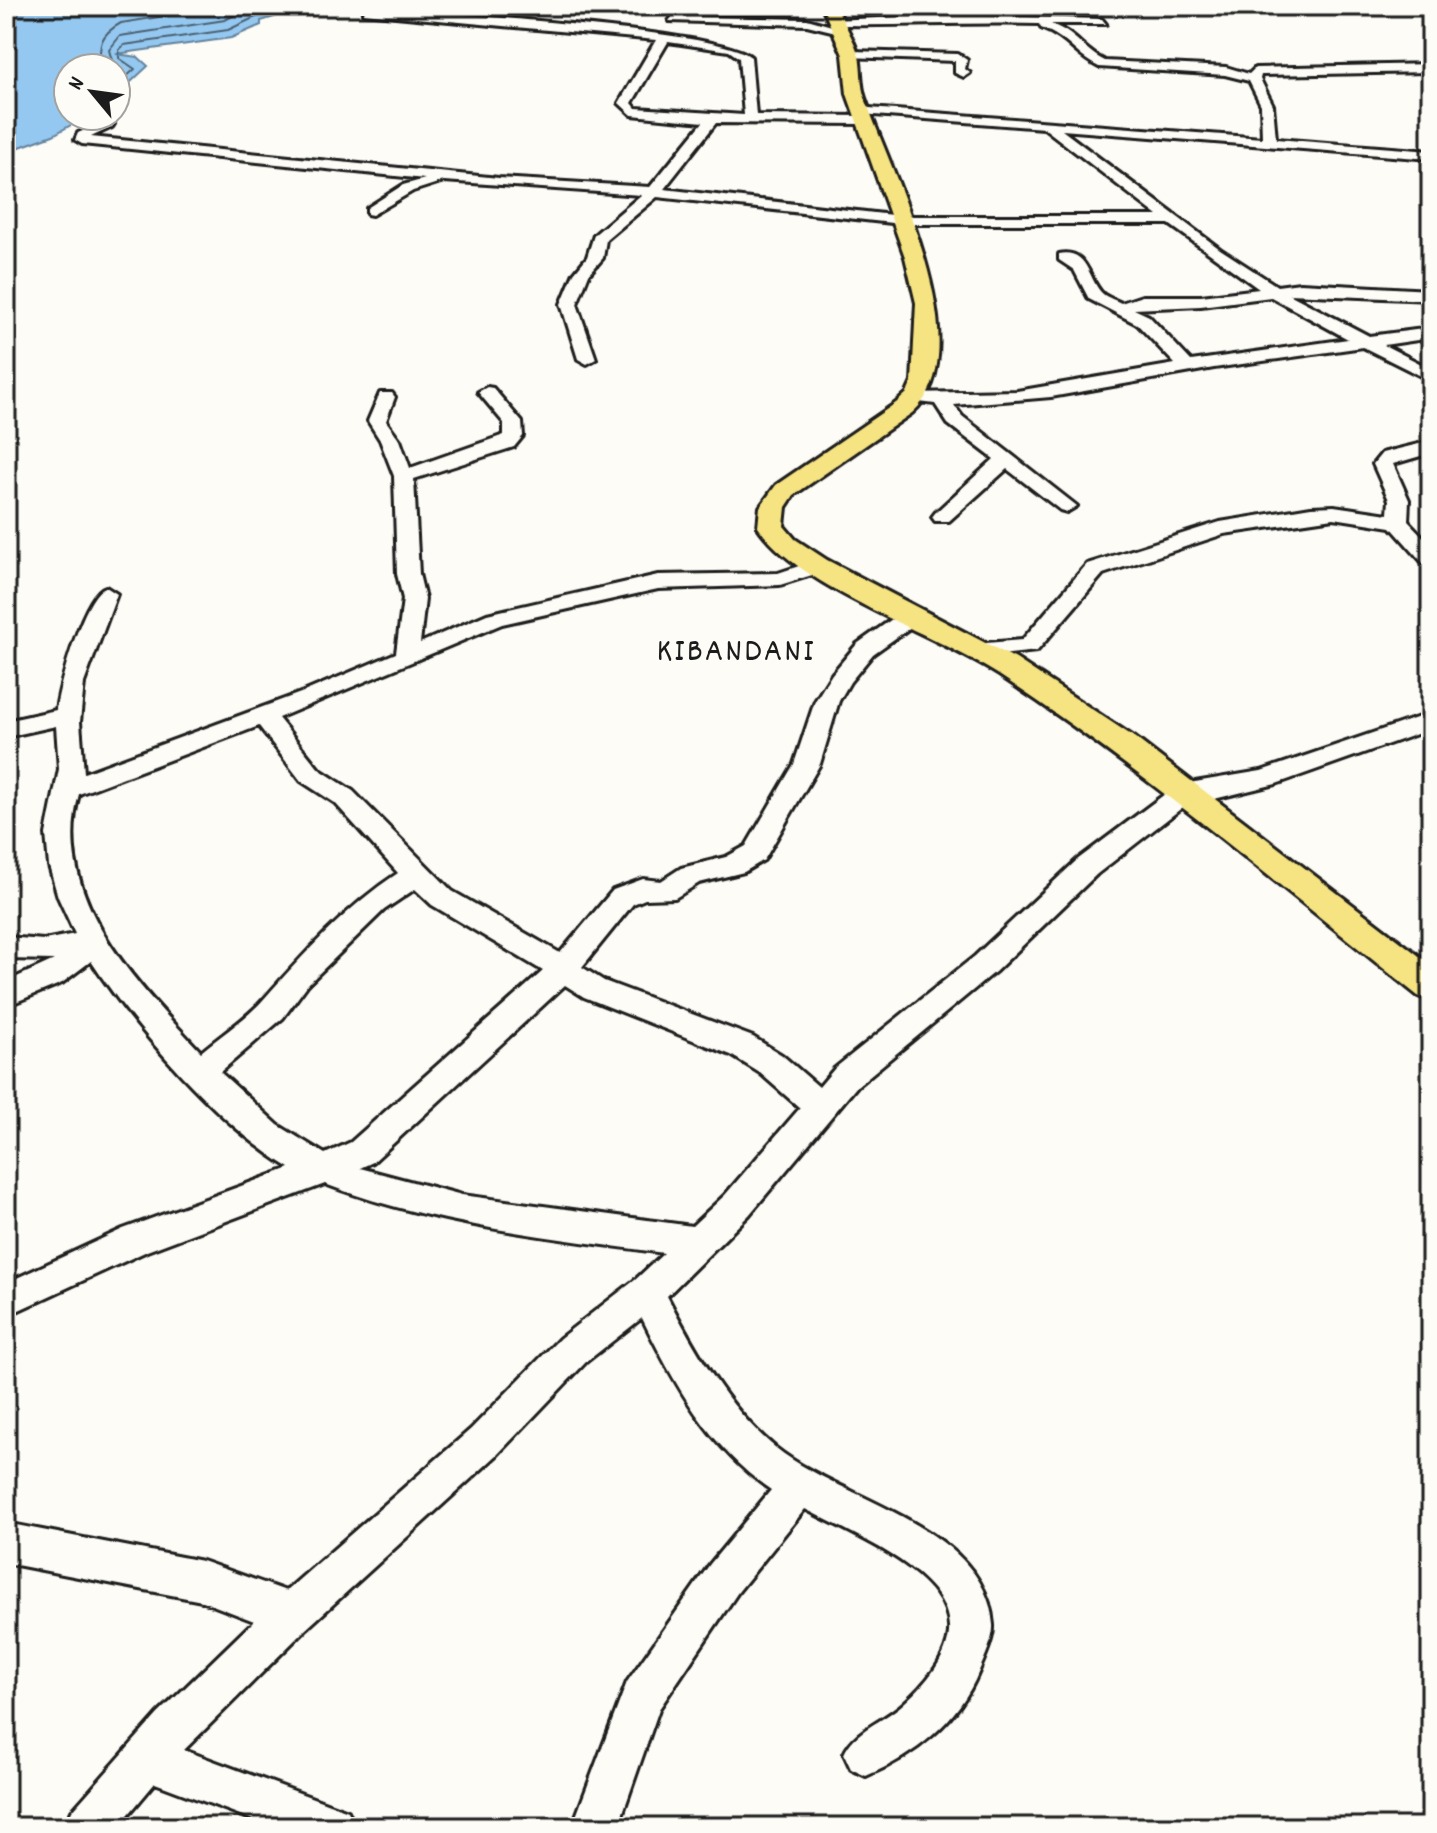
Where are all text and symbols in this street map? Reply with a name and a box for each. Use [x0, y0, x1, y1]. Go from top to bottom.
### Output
north arrow [52, 52, 132, 132]
text: N [61, 72, 94, 96]
district label: KIBANDANI [656, 629, 816, 678]

